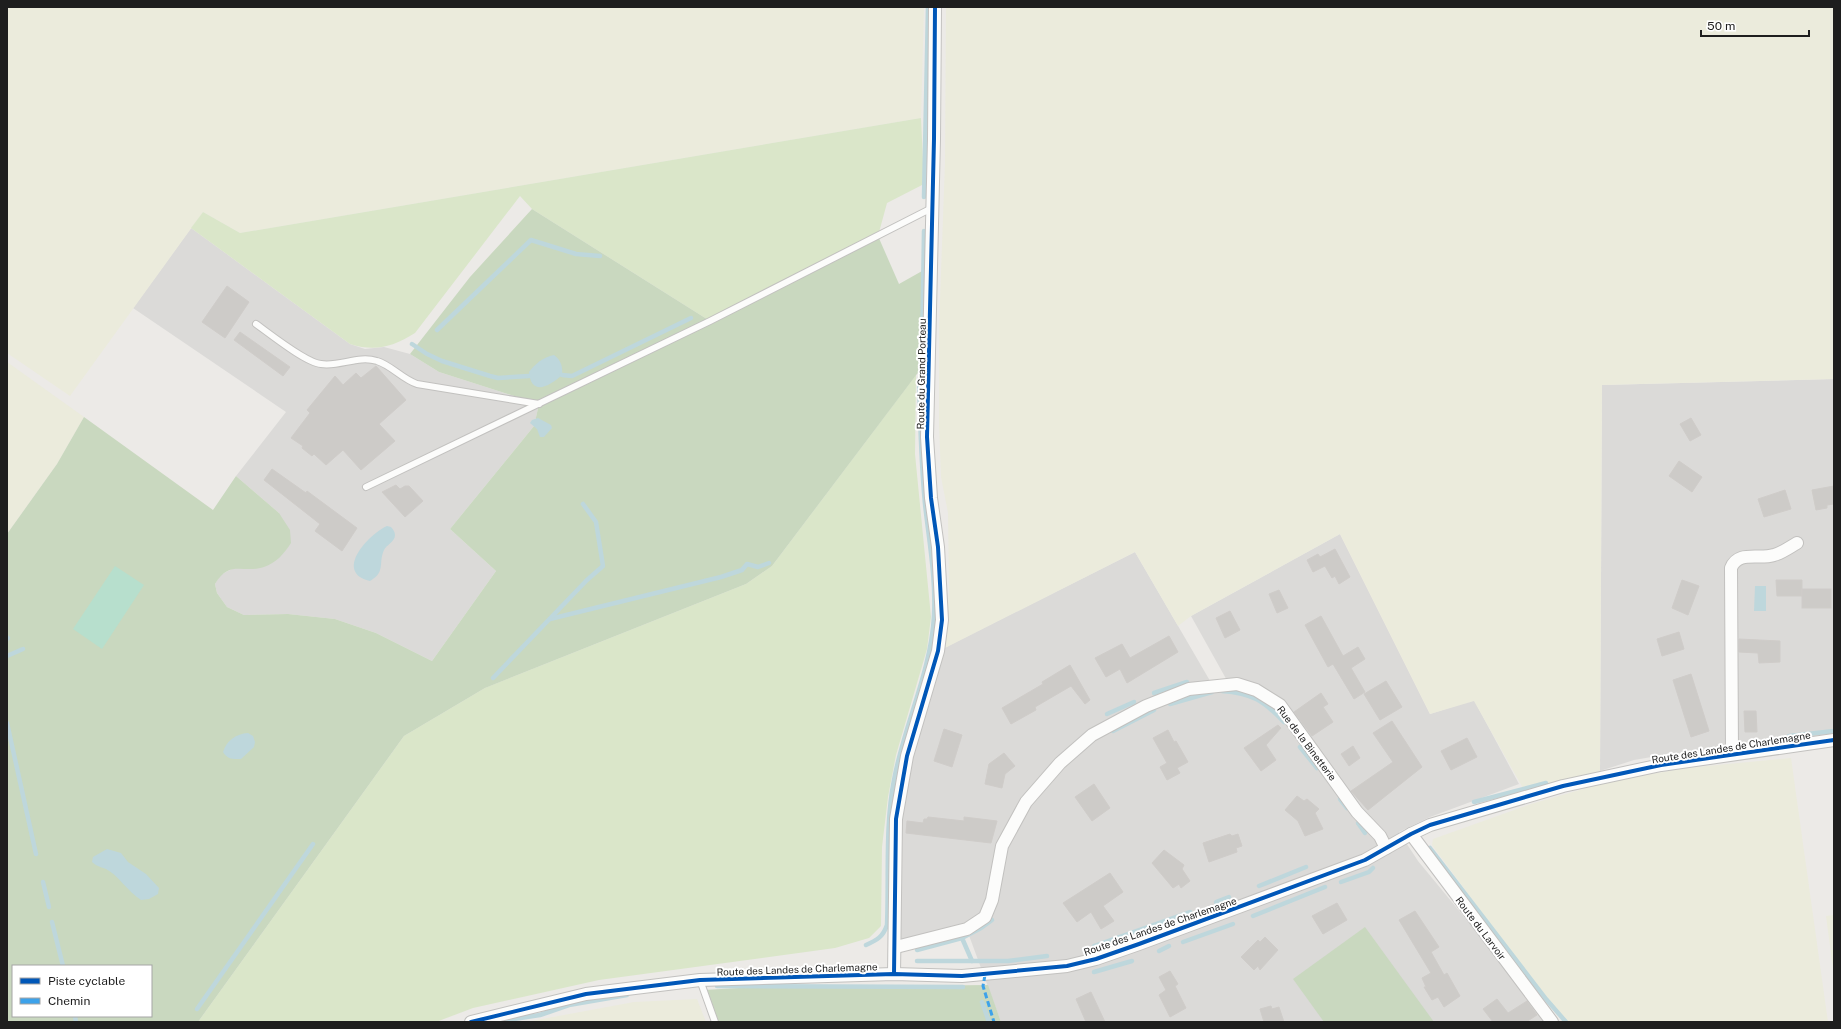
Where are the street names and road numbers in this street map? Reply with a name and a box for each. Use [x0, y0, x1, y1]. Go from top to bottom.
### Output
street label: Route du Grand Porteau [914, 318, 928, 430]
street label: Rue de la Binetterie [1275, 703, 1339, 783]
street label: Route des Landes de Charlemagne [1651, 728, 1812, 766]
street label: Route des Landes de Charlemagne [1082, 894, 1238, 958]
street label: Route du Larvoir [1453, 894, 1509, 962]
street label: Route des Landes de Charlemagne [716, 960, 878, 978]

